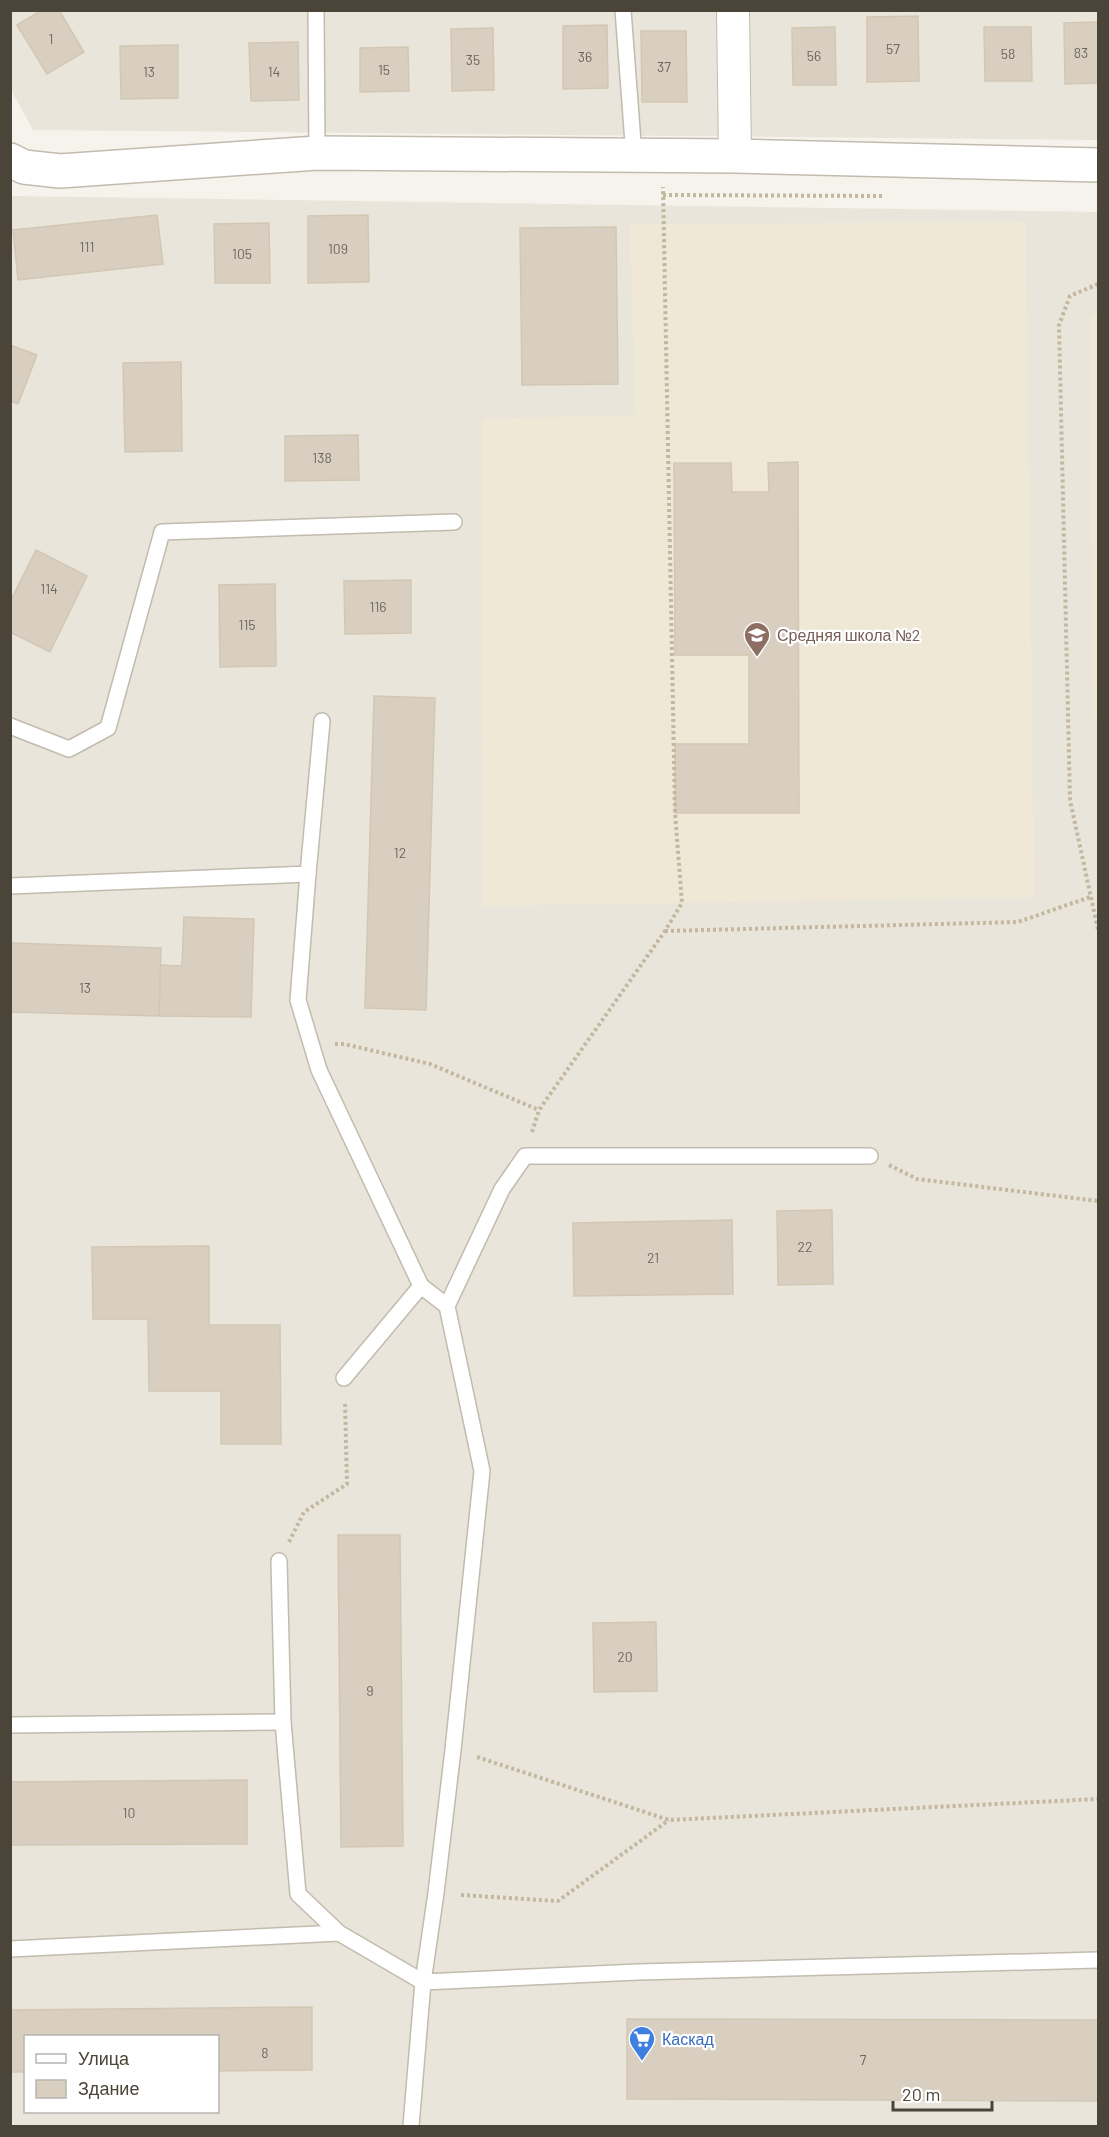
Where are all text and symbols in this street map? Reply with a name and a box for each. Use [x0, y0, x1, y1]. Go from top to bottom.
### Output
house number: 1 [49, 30, 53, 47]
house number: 57 [886, 40, 900, 57]
house number: 83 [1074, 44, 1088, 61]
house number: 58 [1001, 45, 1015, 62]
house number: 56 [807, 47, 821, 64]
house number: 36 [578, 48, 592, 65]
house number: 35 [466, 51, 480, 68]
house number: 37 [657, 58, 671, 75]
house number: 15 [378, 61, 390, 78]
house number: 13 [143, 63, 155, 80]
house number: 14 [268, 63, 280, 80]
house number: 111 [80, 238, 94, 255]
house number: 109 [328, 240, 348, 257]
house number: 105 [232, 245, 252, 262]
house number: 138 [312, 449, 332, 466]
house number: 114 [40, 580, 58, 597]
house number: 116 [369, 598, 387, 615]
house number: 115 [238, 616, 256, 633]
school or university icon: Средняя школа №2 [742, 620, 772, 658]
place label: Средняя школа №2 [777, 625, 920, 644]
house number: 12 [394, 844, 406, 861]
house number: 13 [79, 979, 91, 996]
house number: 22 [797, 1238, 813, 1255]
house number: 21 [647, 1249, 659, 1266]
house number: 20 [617, 1648, 633, 1665]
house number: 9 [366, 1682, 374, 1699]
house number: 10 [123, 1804, 135, 1821]
supermarket icon: Каскад [627, 2024, 657, 2062]
place label: Каскад [662, 2029, 714, 2048]
legend [24, 2035, 219, 2113]
house number: 8 [261, 2044, 269, 2061]
text: Улица [78, 2047, 130, 2069]
house number: 7 [860, 2051, 867, 2068]
scale bar [893, 2074, 992, 2112]
text: Здание [78, 2077, 139, 2099]
text: 20 m [902, 2083, 940, 2105]

